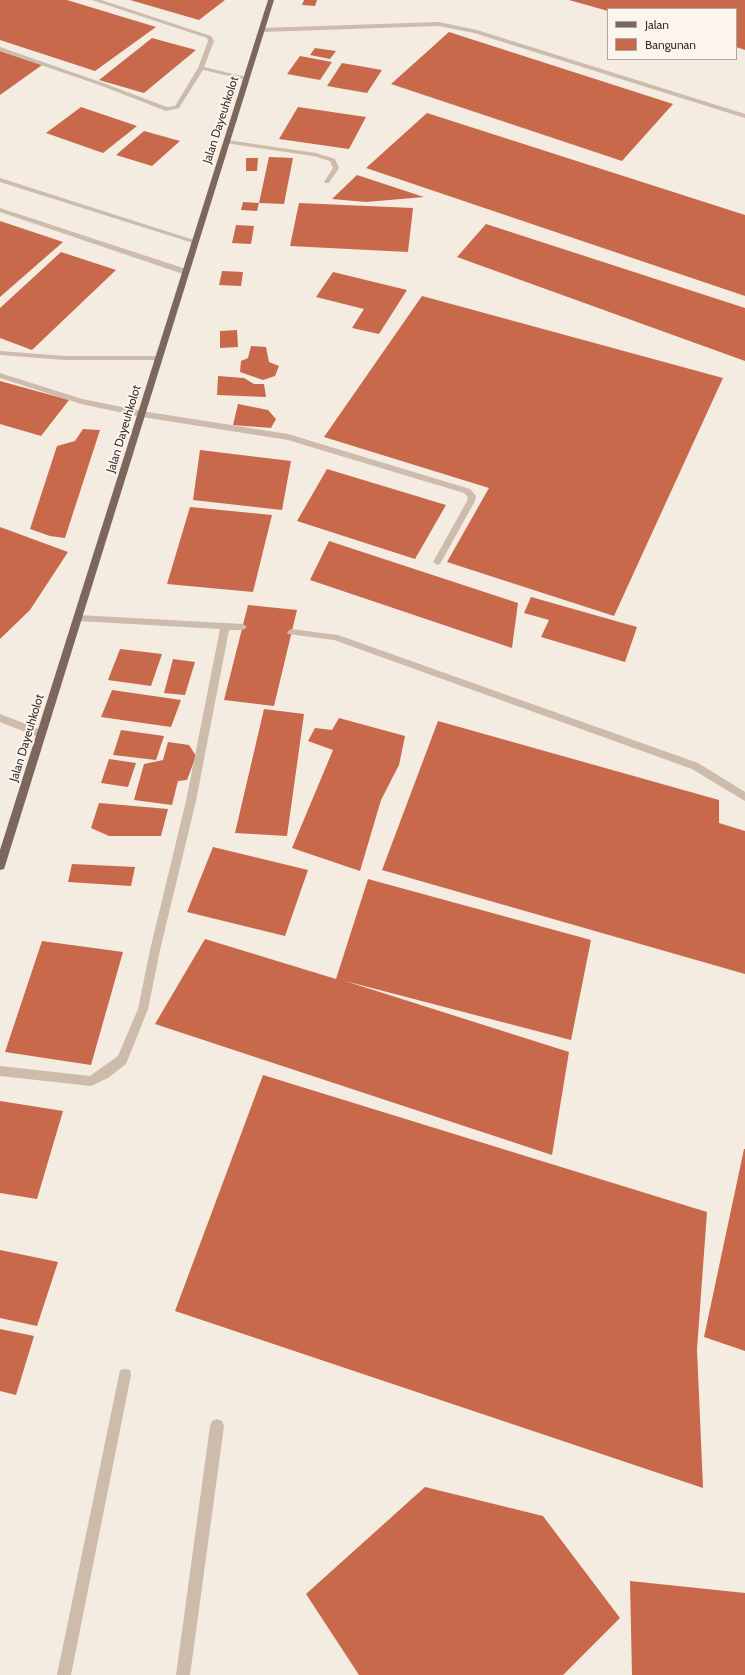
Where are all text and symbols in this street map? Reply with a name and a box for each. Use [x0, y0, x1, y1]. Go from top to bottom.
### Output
legend [607, 8, 737, 60]
text: Jalan [645, 17, 669, 32]
text: Bangunan [645, 37, 696, 52]
street label: Jalan Dayeuhkolot [200, 75, 242, 165]
street label: Jalan Dayeuhkolot [104, 383, 144, 475]
street label: Jalan Dayeuhkolot [7, 692, 47, 784]

